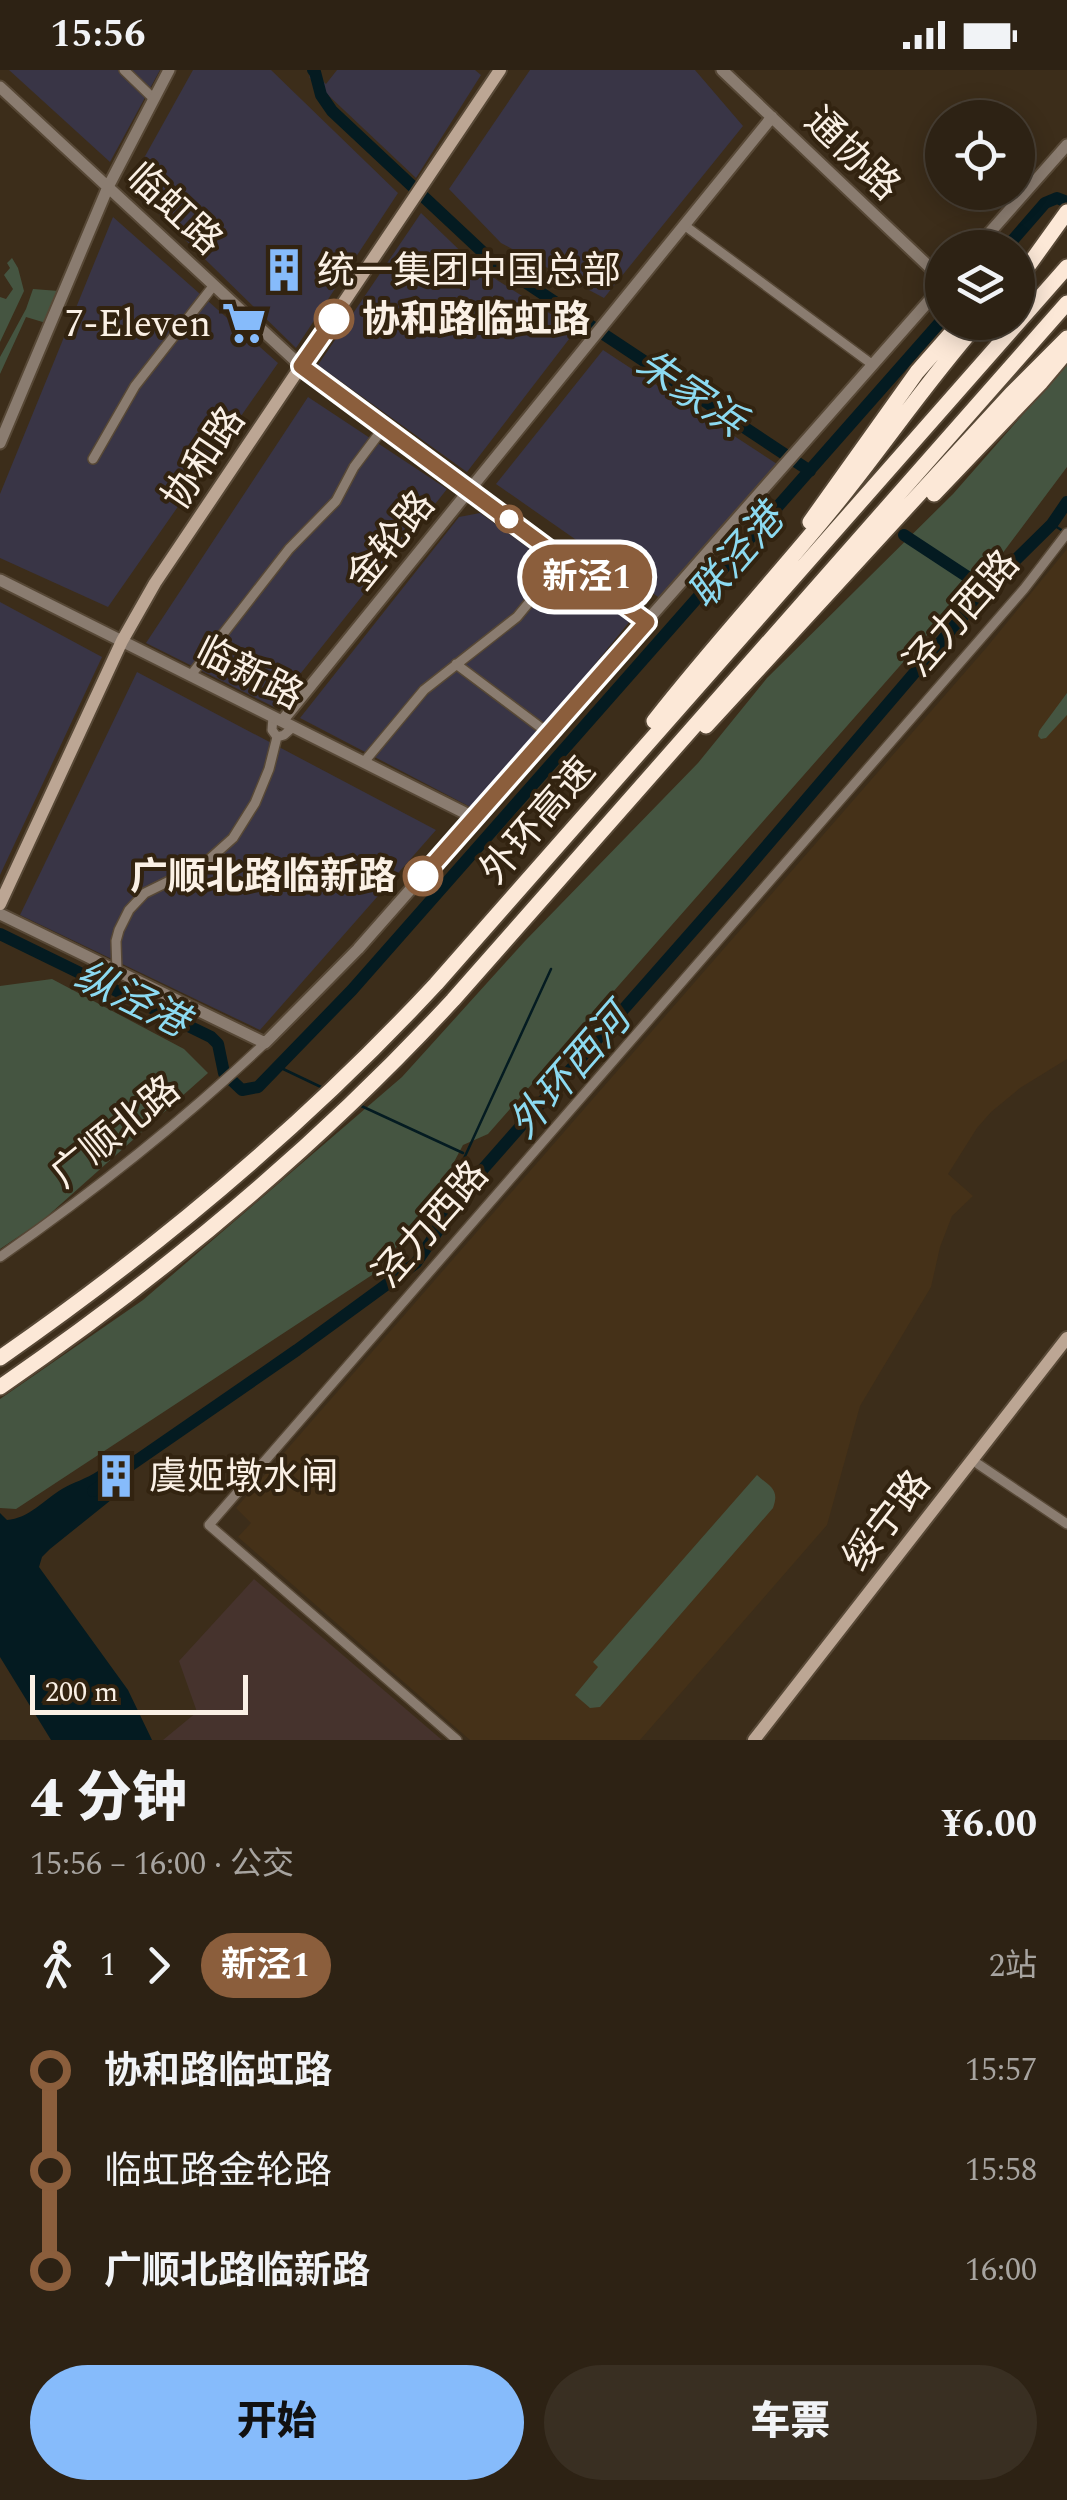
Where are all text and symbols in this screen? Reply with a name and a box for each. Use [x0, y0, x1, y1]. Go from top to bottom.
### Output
text: 15:56 [50, 6, 145, 64]
street label: 通协路 [790, 94, 913, 215]
map controls [925, 100, 1035, 340]
button: locate [925, 100, 1035, 210]
street label: 临虹路 [112, 149, 235, 270]
button: layers [925, 230, 1035, 340]
place label: 统一集团中国总部 [317, 243, 621, 301]
building icon: 统一集团中国总部 [260, 246, 308, 294]
place label: 协和路临虹路 [362, 292, 590, 350]
place label: 7-Eleven [65, 296, 211, 354]
supermarket icon: 7-Eleven [220, 299, 268, 347]
marker: 协和路临虹路 [315, 300, 353, 338]
water label: 朱家浜 [623, 335, 759, 455]
street label: 协和路 [149, 396, 261, 523]
street label: 金轮路 [333, 479, 450, 604]
water label: 联泾港 [675, 489, 803, 623]
unlabelled marker [496, 506, 522, 532]
street label: 泾力西路 [891, 538, 1034, 691]
line badge: 新泾1 [530, 544, 644, 610]
text: 新泾1 [542, 551, 632, 604]
street label: 临新路 [185, 622, 313, 726]
street label: 外环高速 [467, 745, 610, 898]
place label: 广顺北路临新路 [130, 849, 396, 907]
marker: 广顺北路临新路 [404, 857, 442, 895]
water label: 纵泾港 [64, 947, 203, 1056]
water label: 外环西河 [495, 987, 651, 1153]
street label: 广顺北路 [39, 1062, 194, 1203]
street label: 泾力西路 [360, 1149, 503, 1302]
place label: 虞姬墩水闸 [149, 1449, 339, 1507]
building icon: 虞姬墩水闸 [92, 1452, 140, 1500]
street label: 绥宁路 [830, 1458, 946, 1584]
scale bar [30, 1670, 248, 1714]
text: 200 m [45, 1671, 118, 1714]
text: 4 分钟 [30, 1758, 187, 1841]
text: ¥6.00 [942, 1796, 1037, 1854]
text: 15:56 – 16:00 · 公交 [30, 1840, 294, 1889]
icon: walk [30, 1938, 85, 1993]
icon: forward [131, 1938, 186, 1993]
text: 新泾1 [221, 1939, 311, 1992]
text: 1 [100, 1941, 116, 1990]
text: 2站 [989, 1942, 1037, 1991]
text: 协和路临虹路 [104, 2043, 332, 2101]
text: 15:57 [965, 2046, 1037, 2095]
text: 临虹路金轮路 [104, 2143, 332, 2201]
text: 15:58 [965, 2146, 1037, 2195]
text: 广顺北路临新路 [104, 2243, 370, 2301]
text: 16:00 [965, 2246, 1037, 2295]
button: 开始 [30, 2365, 524, 2480]
button: 车票 [544, 2365, 1037, 2480]

